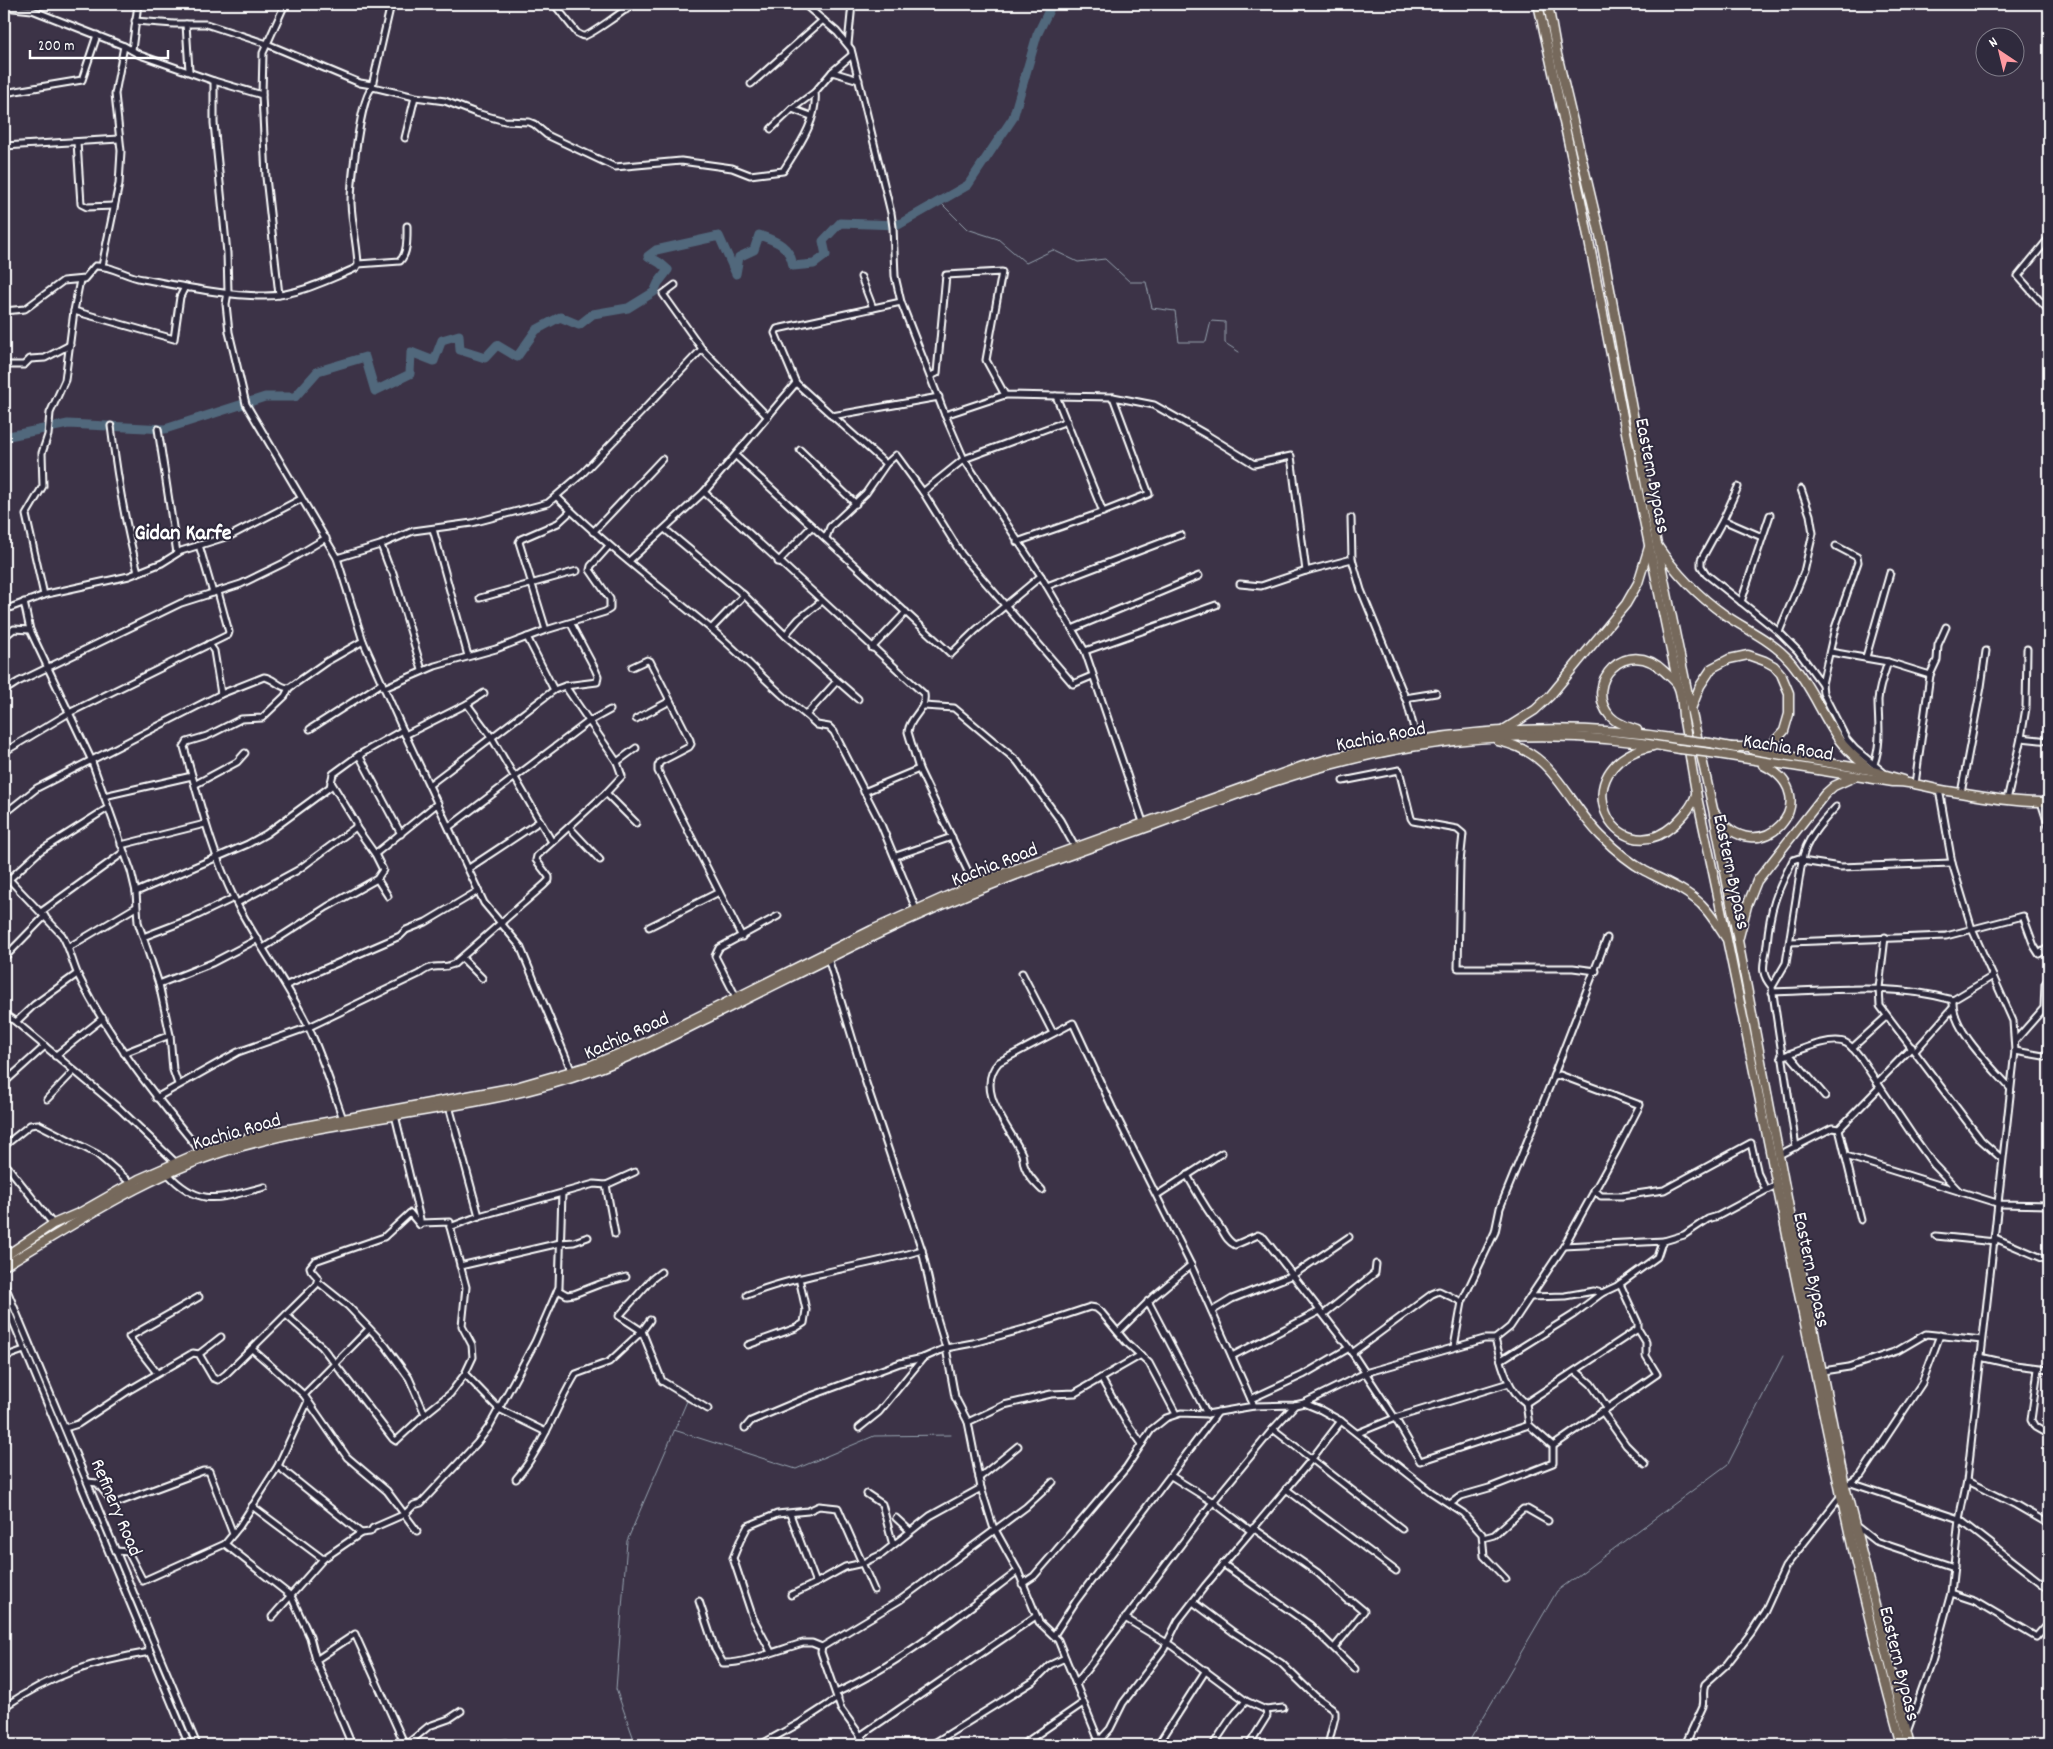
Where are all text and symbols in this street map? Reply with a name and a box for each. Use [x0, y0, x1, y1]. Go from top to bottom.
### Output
scale bar [30, 28, 168, 60]
north arrow [1976, 28, 2026, 78]
text: N [1985, 33, 2002, 53]
text: 200 m [38, 36, 75, 58]
street label: Eastern Bypass [1626, 416, 1676, 536]
district label: Gidan Karfe [134, 519, 232, 550]
street label: Kachia Road [1334, 716, 1428, 760]
street label: Kachia Road [1741, 728, 1835, 770]
street label: Eastern Bypass [1704, 812, 1756, 932]
street label: Kachia Road [948, 837, 1042, 895]
street label: Kachia Road [580, 1006, 674, 1068]
street label: Kachia Road [189, 1107, 285, 1159]
street label: Eastern Bypass [1784, 1210, 1836, 1330]
street label: Refinery Road [82, 1455, 148, 1561]
street label: Eastern Bypass [1870, 1604, 1926, 1724]

